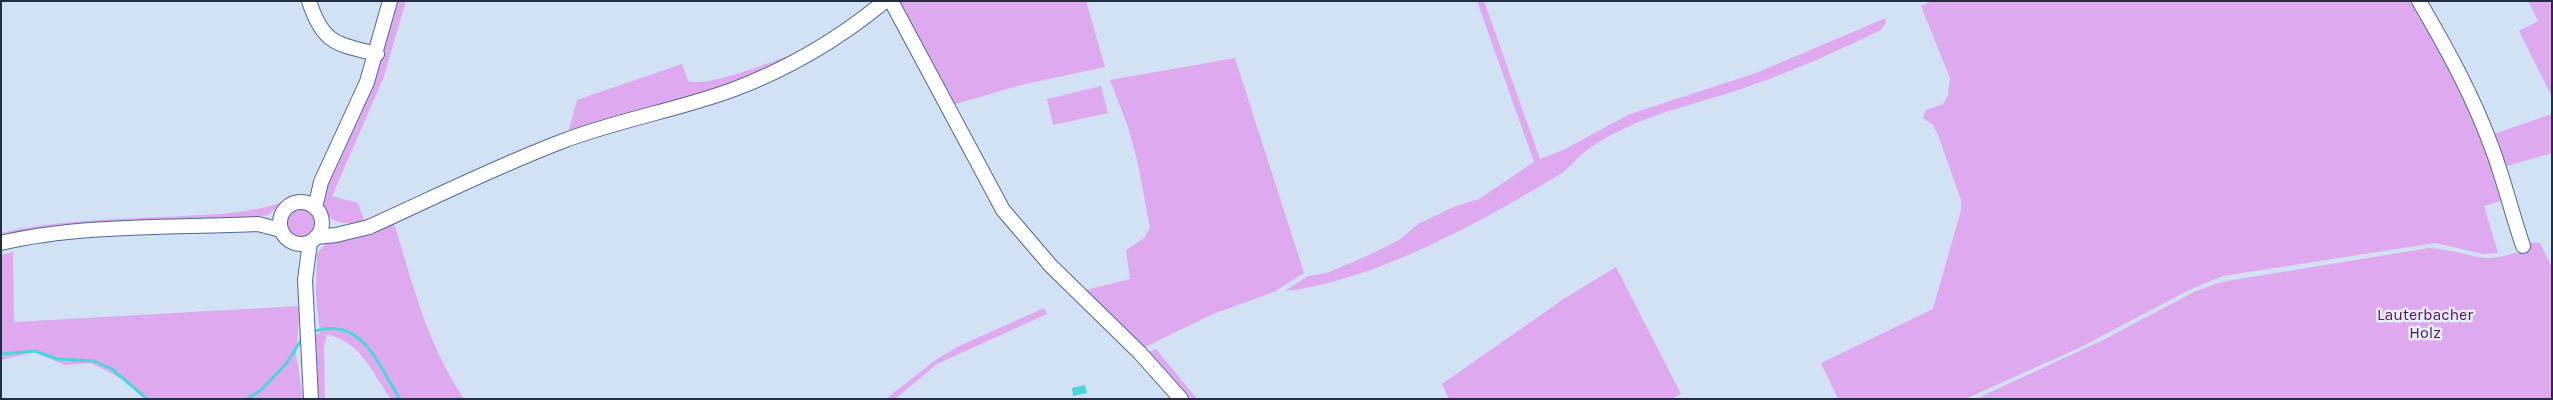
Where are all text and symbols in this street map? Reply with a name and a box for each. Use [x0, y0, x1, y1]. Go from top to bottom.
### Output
park label: Lauterbacher Holz [2377, 305, 2473, 343]

